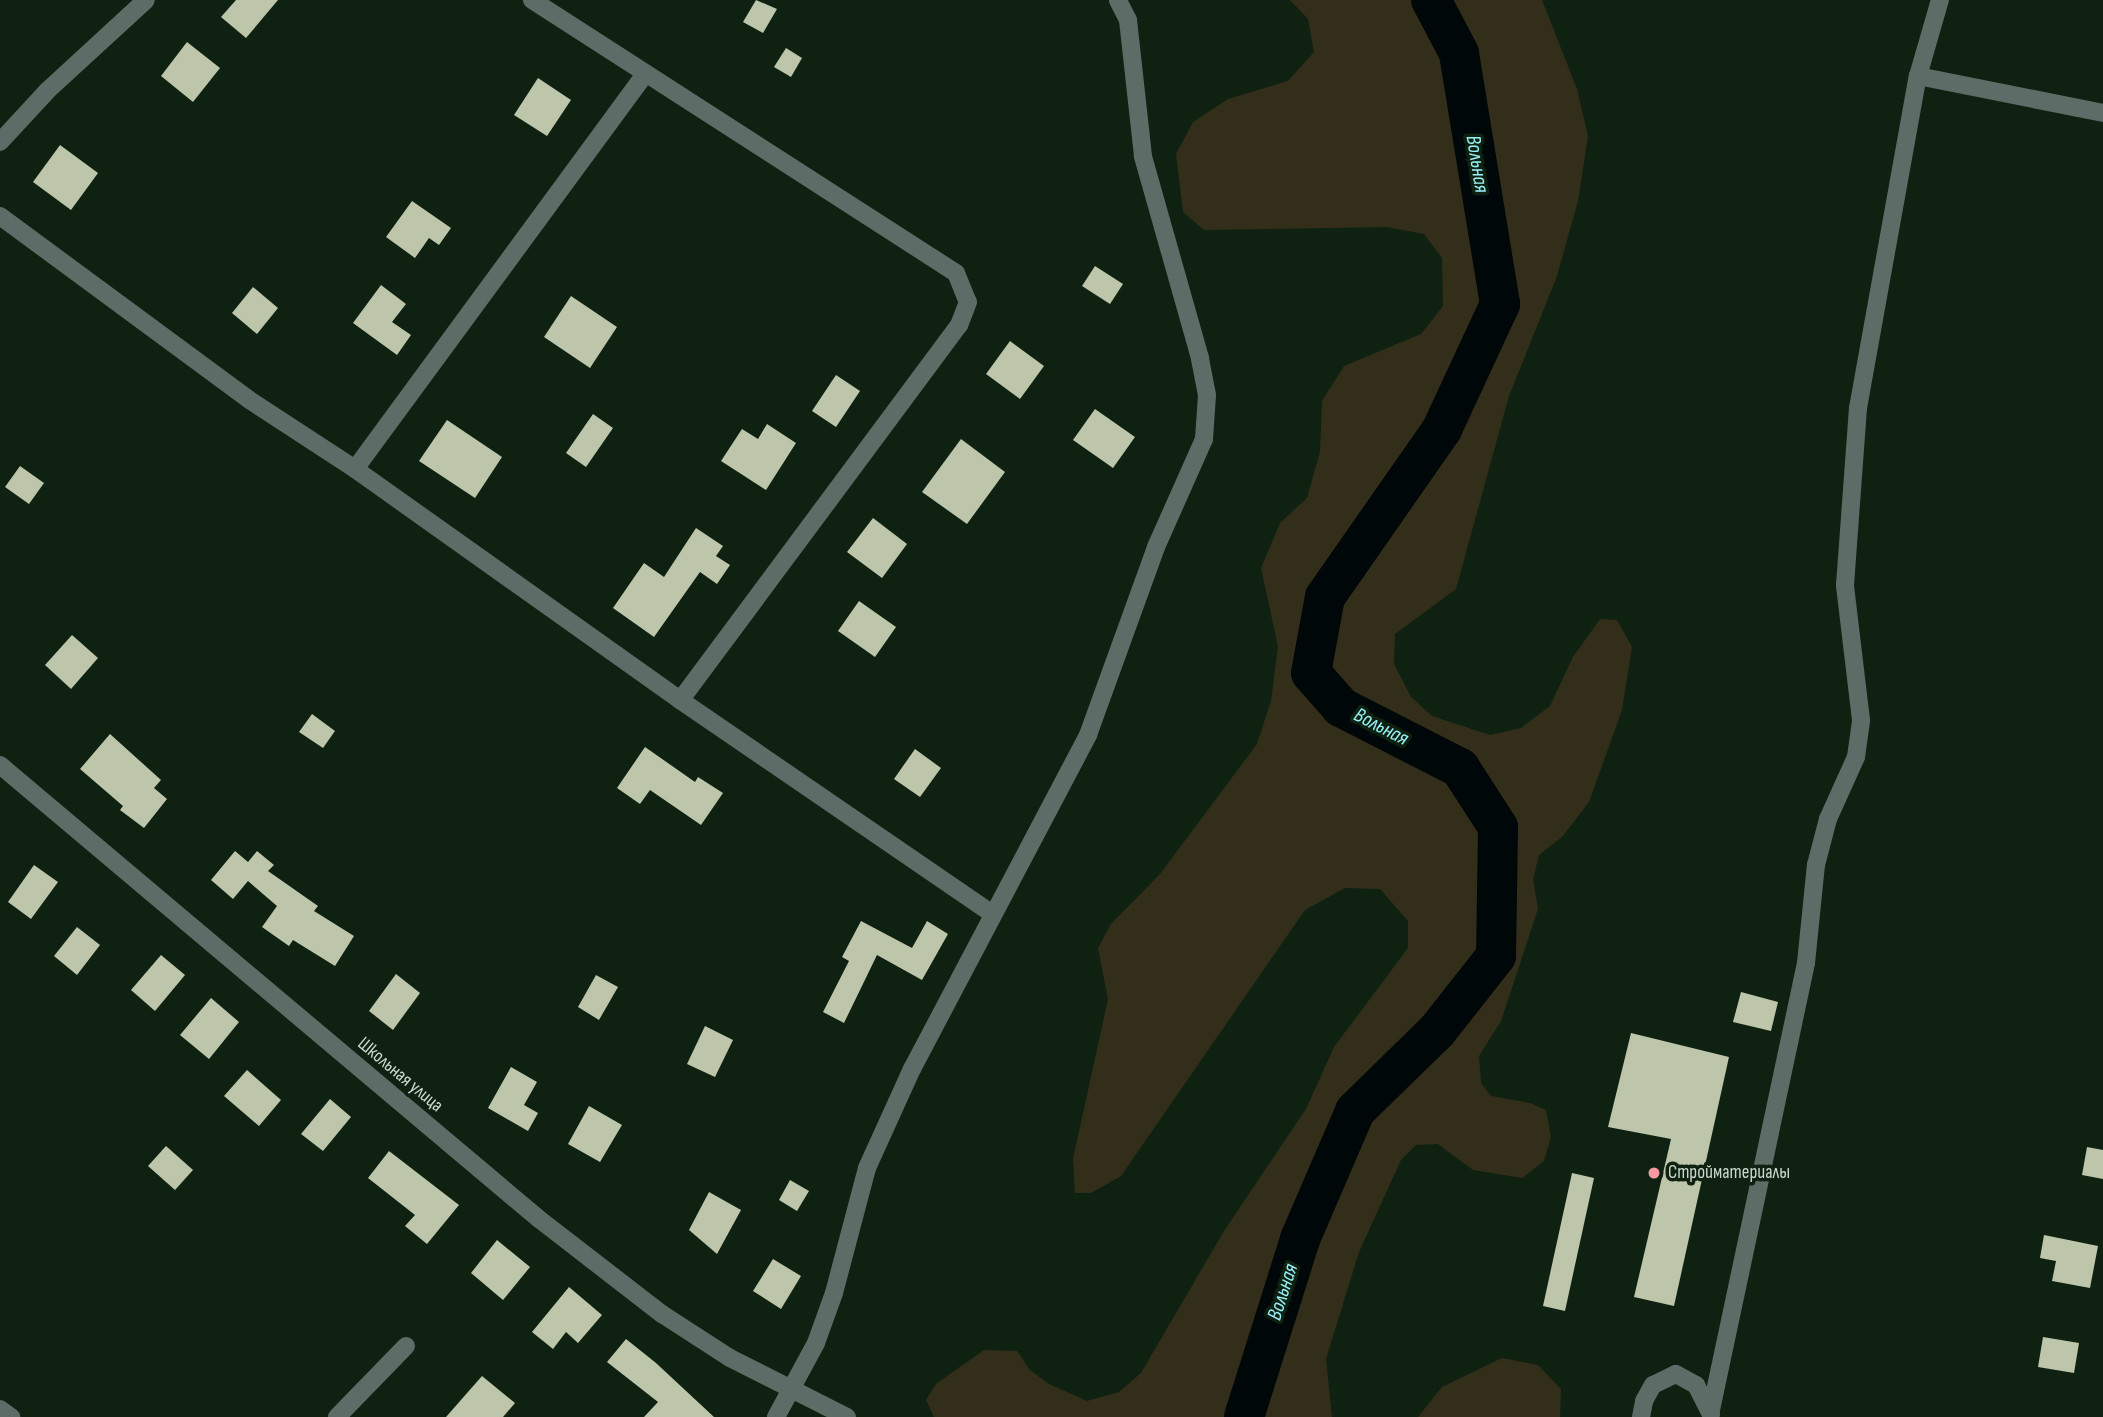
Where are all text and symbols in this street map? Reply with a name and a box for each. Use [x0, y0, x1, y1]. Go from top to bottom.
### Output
water label: Вольная [1460, 133, 1494, 195]
water label: Вольная [1349, 703, 1413, 751]
street label: Школьная улица [353, 1033, 447, 1117]
place label: Стройматериалы [1668, 1162, 1790, 1184]
marker: Стройматериалы [1646, 1165, 1662, 1181]
water label: Вольная [1262, 1261, 1304, 1323]

